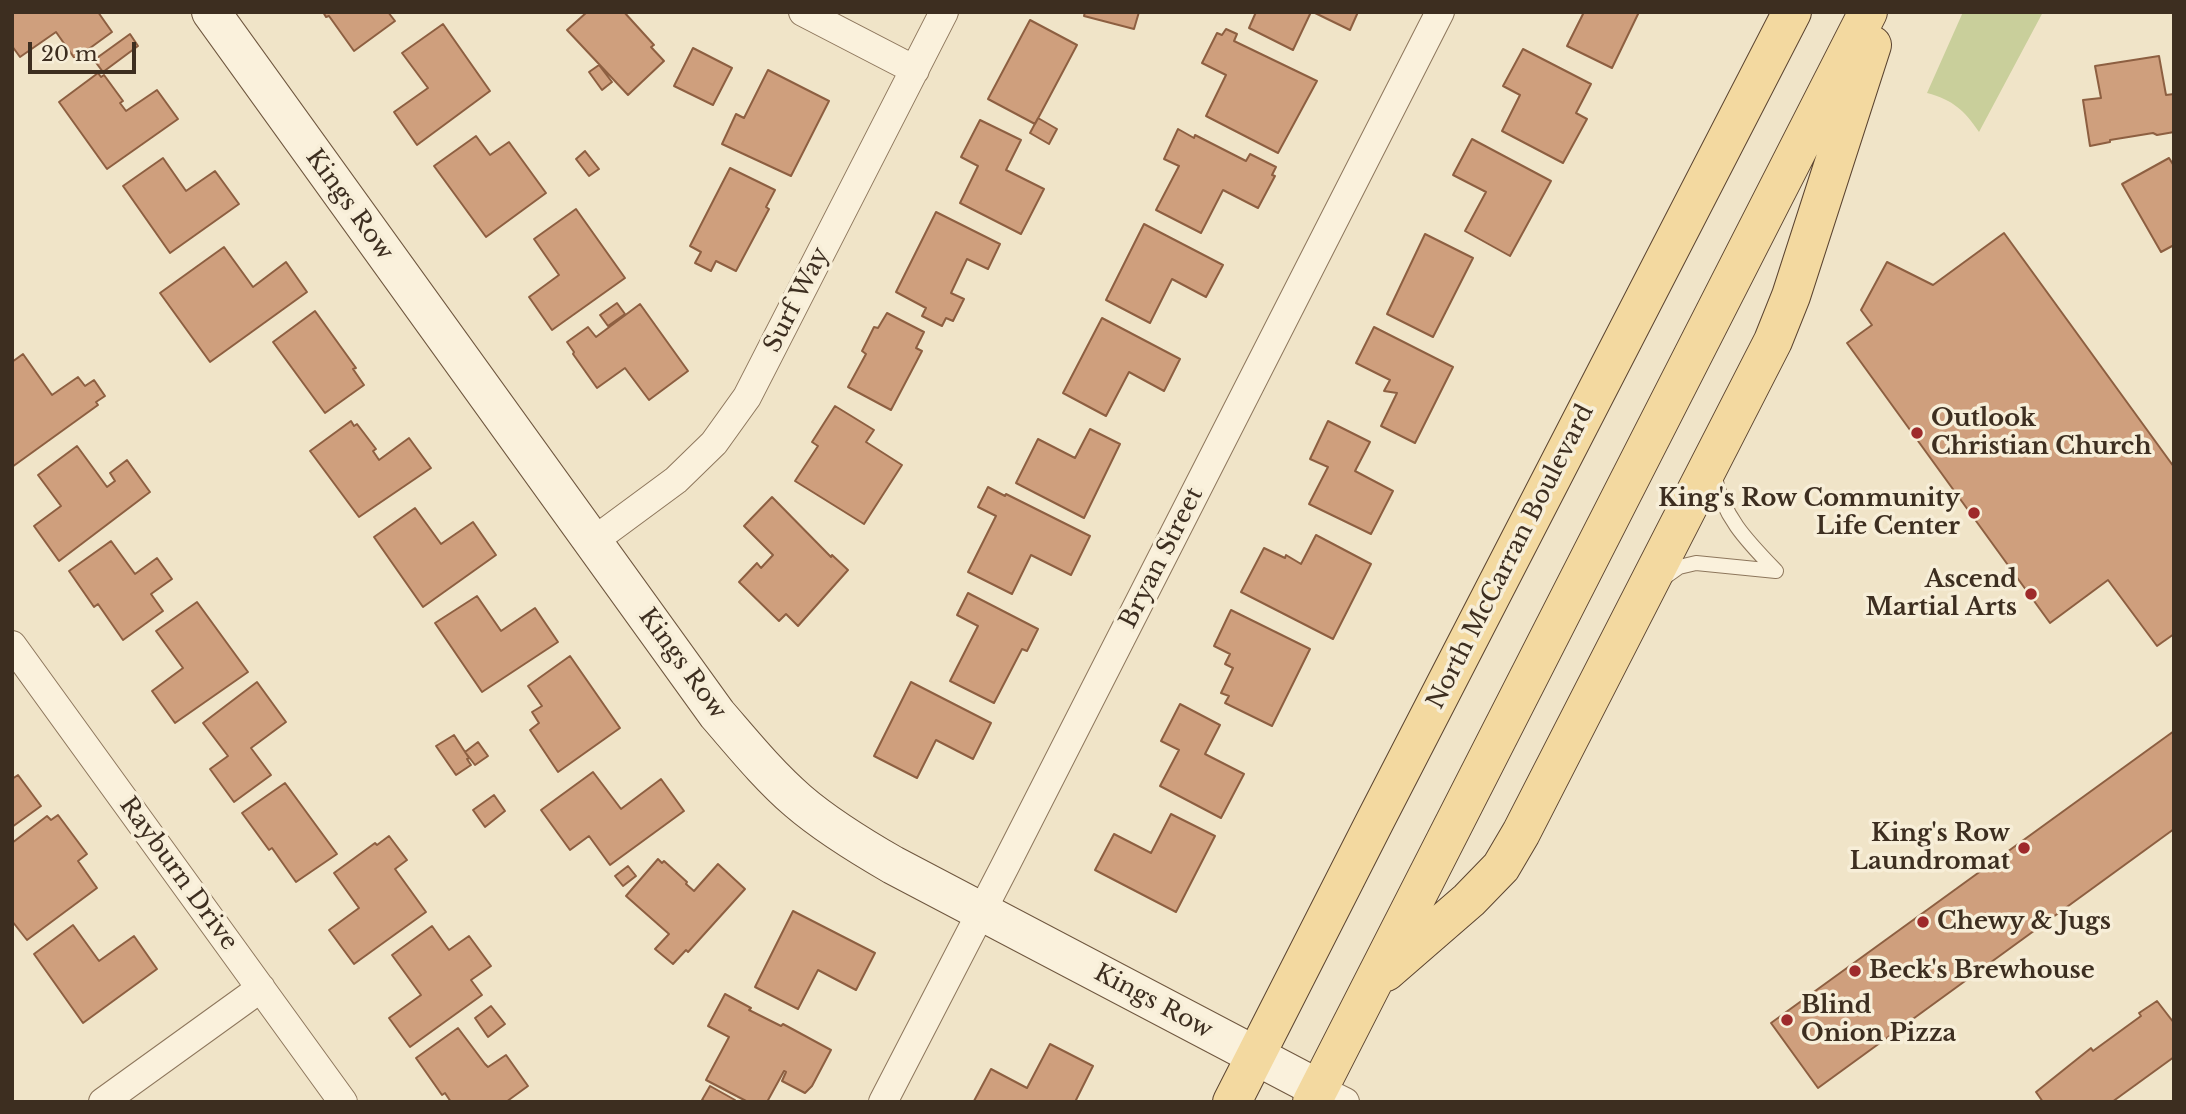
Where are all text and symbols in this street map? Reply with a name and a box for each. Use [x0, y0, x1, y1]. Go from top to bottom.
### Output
scale bar [32, 28, 140, 72]
text: 20 m [41, 41, 98, 67]
street label: Kings Row [299, 144, 399, 266]
street label: Surf Way [758, 243, 836, 357]
street label: North McCarran Boulevard [1422, 400, 1600, 714]
place label: Outlook Christian Church [1931, 405, 2152, 461]
marker: Outlook Christian Church [1909, 425, 1925, 441]
street label: Bryan Street [1114, 483, 1210, 633]
place label: King's Row Community Life Center [1658, 485, 1960, 541]
marker: King's Row Community Life Center [1966, 505, 1982, 521]
place label: Ascend Martial Arts [1866, 566, 2017, 622]
marker: Ascend Martial Arts [2023, 586, 2039, 602]
street label: Kings Row [632, 603, 732, 725]
street label: Rayburn Drive [113, 792, 243, 956]
place label: King's Row Laundromat [1850, 820, 2010, 876]
marker: King's Row Laundromat [2016, 840, 2032, 856]
place label: Chewy & Jugs [1937, 908, 2111, 936]
marker: Chewy & Jugs [1915, 914, 1931, 930]
place label: Beck's Brewhouse [1869, 957, 2095, 985]
street label: Kings Row [1089, 959, 1217, 1045]
marker: Beck's Brewhouse [1847, 963, 1863, 979]
place label: Blind Onion Pizza [1801, 992, 1956, 1048]
marker: Blind Onion Pizza [1779, 1012, 1795, 1028]

